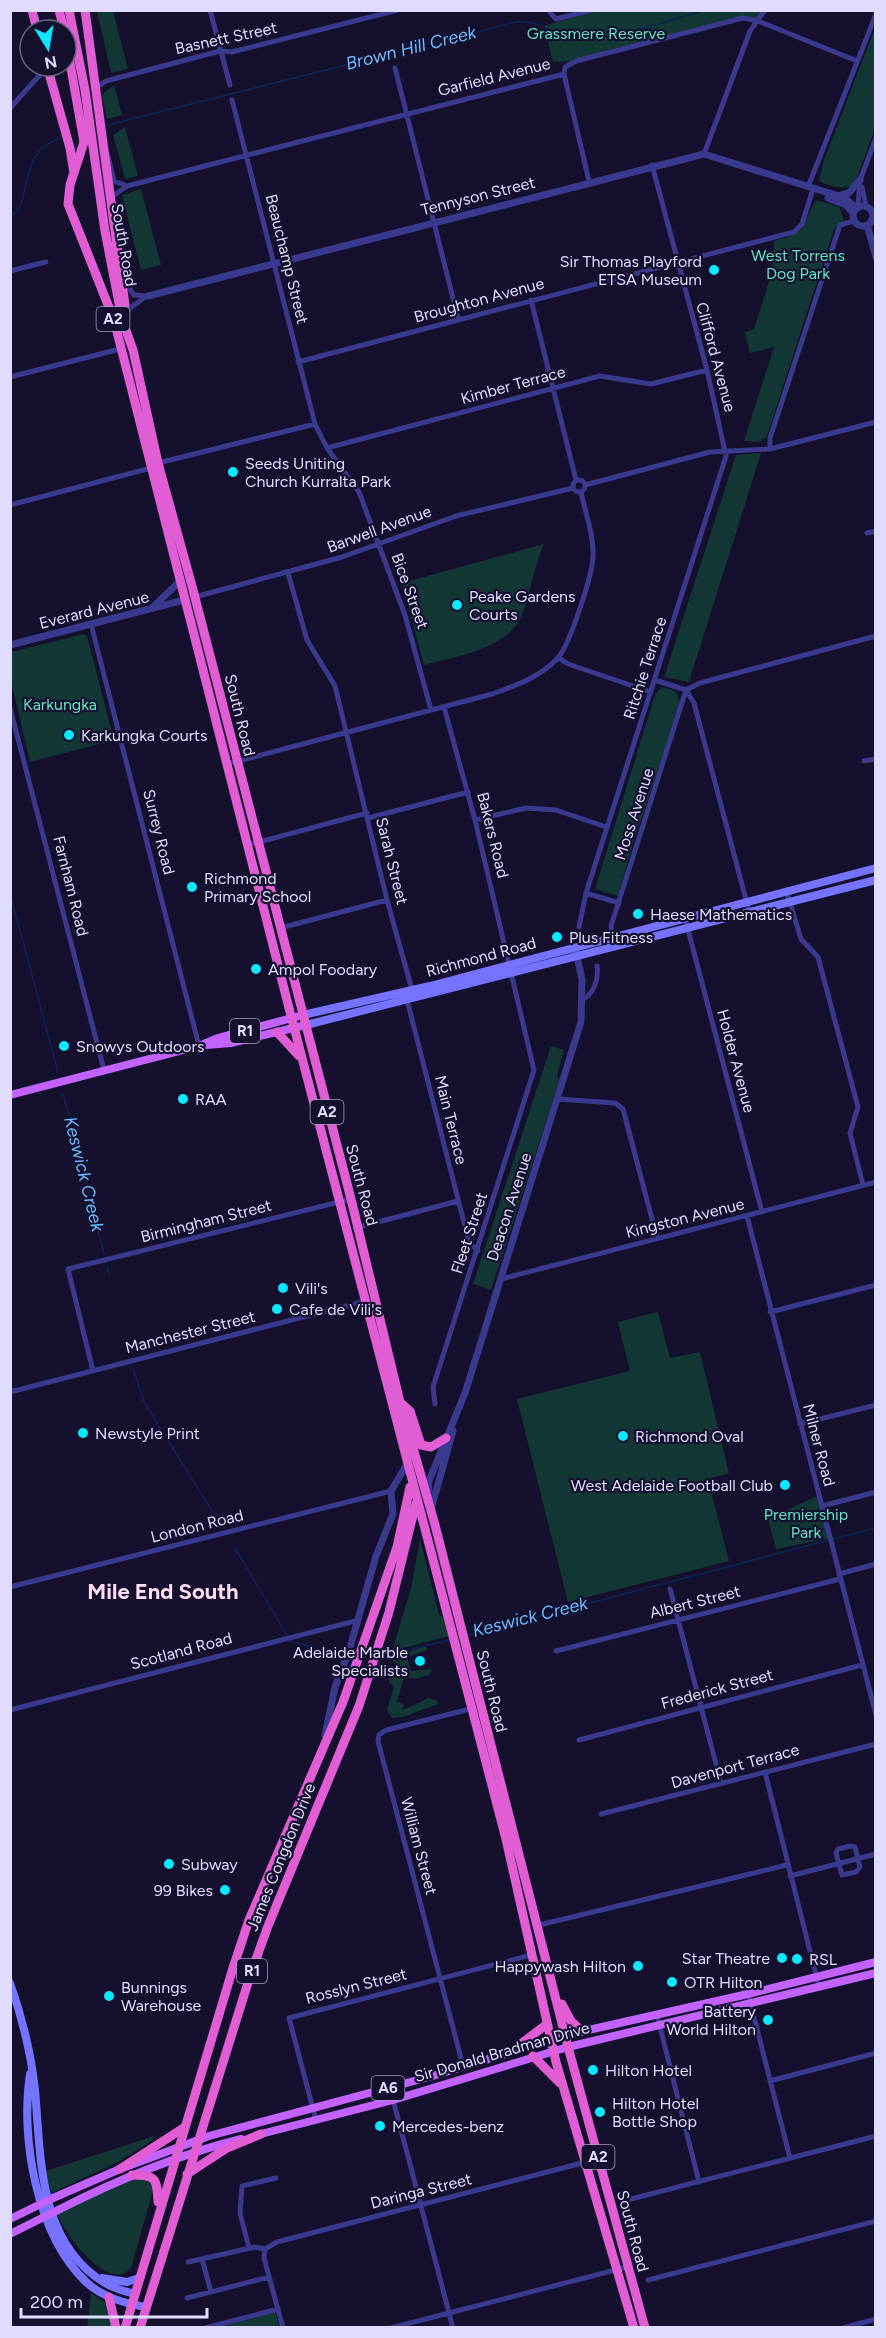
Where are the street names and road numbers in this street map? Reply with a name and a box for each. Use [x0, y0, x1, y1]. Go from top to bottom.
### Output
street label: Basnett Street [173, 18, 279, 58]
street label: Garfield Avenue [436, 54, 552, 100]
street label: Tennyson Street [419, 173, 537, 219]
street label: Beauchamp Street [262, 192, 312, 326]
street label: South Road [107, 202, 141, 288]
street label: Broughton Avenue [412, 273, 546, 327]
street label: Clifford Avenue [692, 300, 740, 414]
road number: A2 [96, 307, 130, 331]
street label: Kimber Terrace [459, 362, 568, 408]
street label: Barwell Avenue [324, 501, 434, 557]
street label: Bice Street [387, 550, 433, 632]
street label: Everard Avenue [37, 587, 151, 633]
street label: Ritchie Terrace [619, 614, 671, 722]
street label: South Road [221, 672, 259, 758]
street label: Moss Avenue [610, 765, 658, 862]
street label: Surrey Road [139, 787, 179, 877]
street label: Bakers Road [473, 790, 513, 880]
street label: Sarah Street [372, 815, 412, 907]
street label: Farnham Road [49, 834, 93, 938]
street label: Richmond Road [424, 933, 538, 981]
street label: Holder Avenue [713, 1007, 759, 1115]
road number: R1 [230, 1019, 260, 1043]
street label: Main Terrace [431, 1073, 471, 1167]
road number: A2 [310, 1100, 344, 1124]
street label: South Road [342, 1142, 382, 1228]
street label: Deacon Avenue [483, 1150, 536, 1264]
street label: Fleet Street [447, 1190, 491, 1276]
street label: Kingston Avenue [624, 1194, 747, 1242]
street label: Birmingham Street [139, 1196, 273, 1246]
street label: Manchester Street [123, 1307, 257, 1357]
street label: Milner Road [799, 1402, 839, 1488]
street label: London Road [149, 1505, 245, 1547]
street label: Albert Street [648, 1582, 742, 1622]
street label: Scotland Road [128, 1628, 234, 1674]
street label: South Road [473, 1648, 511, 1734]
street label: Frederick Street [659, 1665, 775, 1713]
street label: Davenport Terrace [669, 1740, 801, 1792]
street label: James Congdon Drive [243, 1780, 319, 1934]
street label: William Street [397, 1795, 441, 1897]
road number: R1 [237, 1959, 267, 1983]
street label: Rosslyn Street [303, 1964, 409, 2008]
street label: Sir Donald Bradman Drive [412, 2018, 592, 2086]
road number: A6 [372, 2076, 404, 2100]
road number: A2 [582, 2145, 614, 2169]
street label: Daringa Street [368, 2169, 474, 2213]
street label: South Road [613, 2188, 653, 2274]

